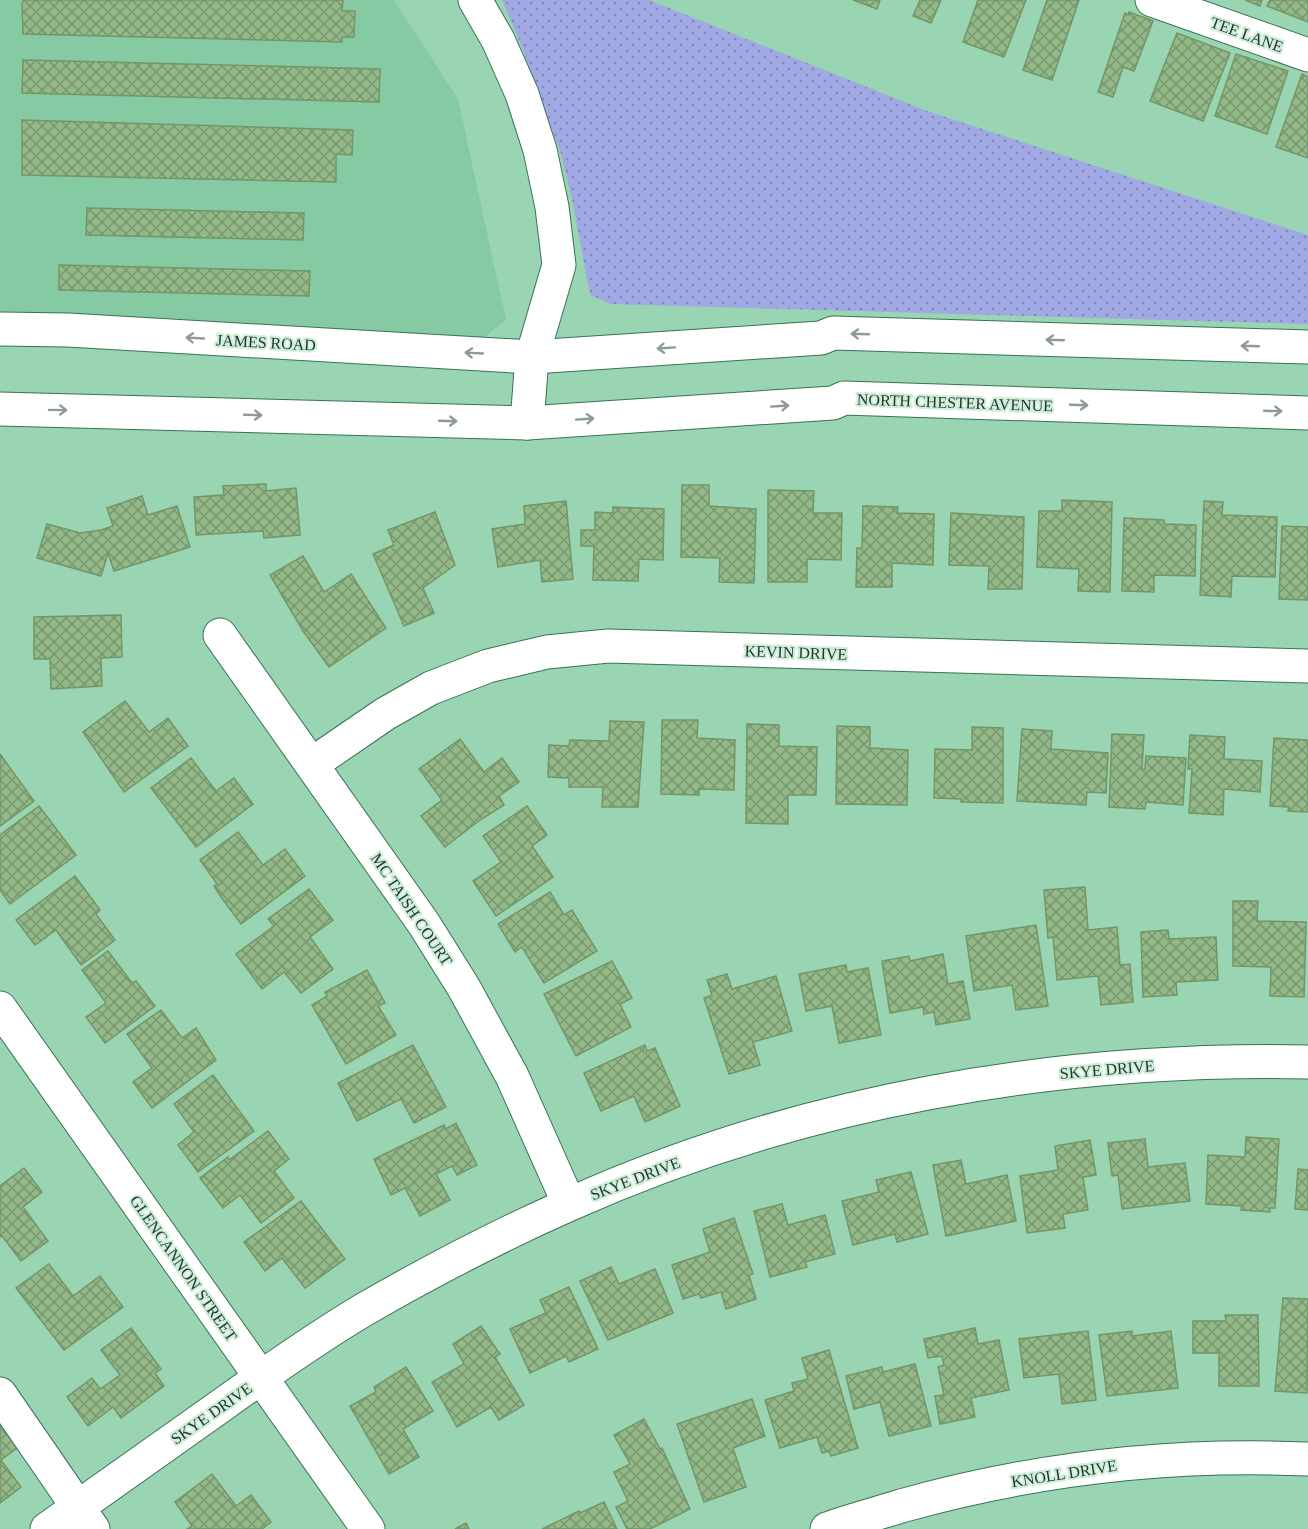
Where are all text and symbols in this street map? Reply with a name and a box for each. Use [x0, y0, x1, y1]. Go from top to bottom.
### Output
street label: TEE LANE [1208, 13, 1285, 55]
one-way arrow [850, 328, 870, 339]
street label: JAMES ROAD [216, 331, 316, 354]
one-way arrow [186, 332, 206, 343]
one-way arrow [1045, 334, 1065, 345]
one-way arrow [1240, 340, 1260, 351]
one-way arrow [657, 343, 676, 354]
one-way arrow [465, 348, 484, 359]
street label: NORTH CHESTER AVENUE [857, 391, 1053, 414]
one-way arrow [1068, 400, 1088, 411]
one-way arrow [769, 401, 789, 412]
one-way arrow [48, 404, 68, 416]
one-way arrow [1263, 406, 1283, 417]
one-way arrow [243, 409, 263, 421]
one-way arrow [575, 413, 595, 424]
one-way arrow [438, 415, 458, 426]
street label: KEVIN DRIVE [744, 642, 848, 663]
street label: MC TAISH COURT [368, 850, 456, 969]
street label: SKYE DRIVE [1059, 1057, 1155, 1082]
street label: SKYE DRIVE [588, 1154, 682, 1203]
street label: GLENCANNON STREET [127, 1192, 241, 1345]
street label: SKYE DRIVE [168, 1379, 255, 1448]
street label: KNOLL DRIVE [1010, 1457, 1118, 1490]

